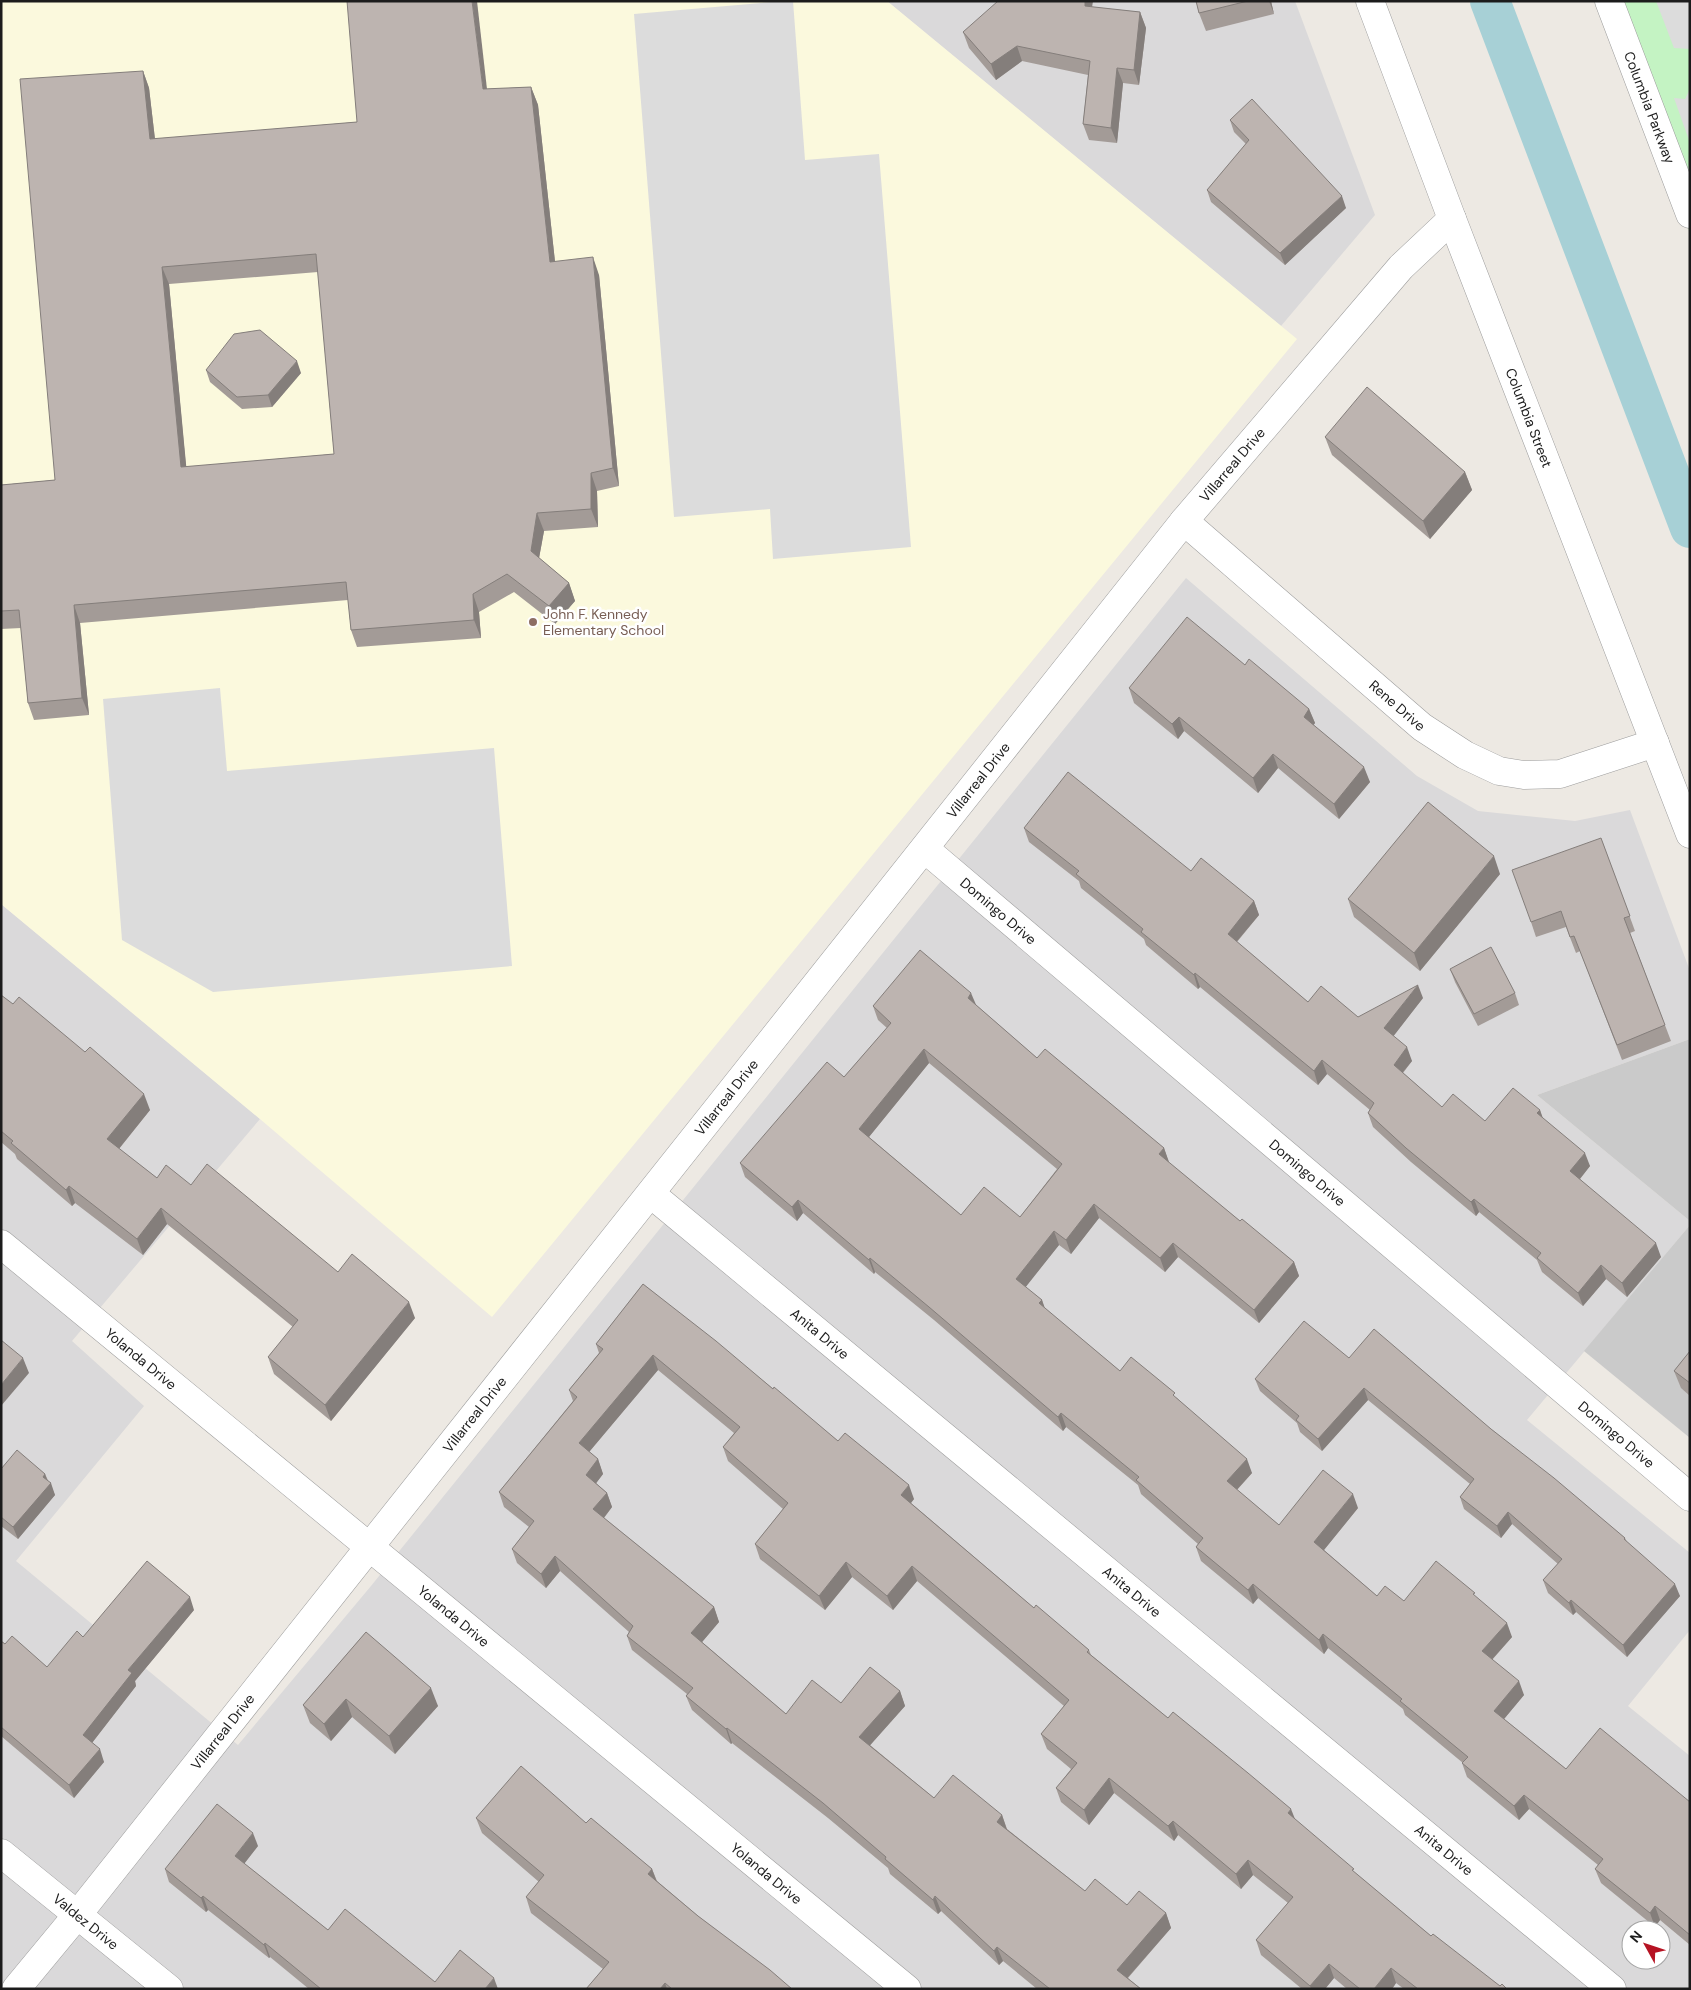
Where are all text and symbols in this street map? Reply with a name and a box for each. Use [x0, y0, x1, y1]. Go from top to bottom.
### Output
street label: Columbia Parkway [1620, 49, 1679, 166]
street label: Columbia Street [1502, 365, 1556, 470]
street label: Villarreal Drive [1195, 424, 1269, 506]
place label: John F. Kennedy Elementary School [543, 605, 664, 639]
marker: John F. Kennedy Elementary School [527, 616, 539, 628]
street label: Rene Drive [1365, 676, 1429, 735]
street label: Villarreal Drive [942, 738, 1014, 822]
street label: Domingo Drive [956, 874, 1040, 949]
street label: Villarreal Drive [691, 1056, 762, 1139]
street label: Domingo Drive [1265, 1135, 1349, 1210]
street label: Anita Drive [787, 1304, 853, 1363]
street label: Yolanda Drive [101, 1324, 180, 1394]
street label: Villarreal Drive [439, 1373, 510, 1456]
street label: Domingo Drive [1574, 1397, 1658, 1472]
street label: Anita Drive [1099, 1562, 1165, 1621]
street label: Yolanda Drive [414, 1582, 493, 1651]
street label: Villarreal Drive [187, 1690, 258, 1774]
street label: Anita Drive [1411, 1820, 1477, 1879]
street label: Yolanda Drive [727, 1839, 806, 1908]
street label: Valdez Drive [49, 1890, 122, 1954]
north arrow [1621, 1920, 1671, 1970]
text: N [1626, 1927, 1646, 1946]

